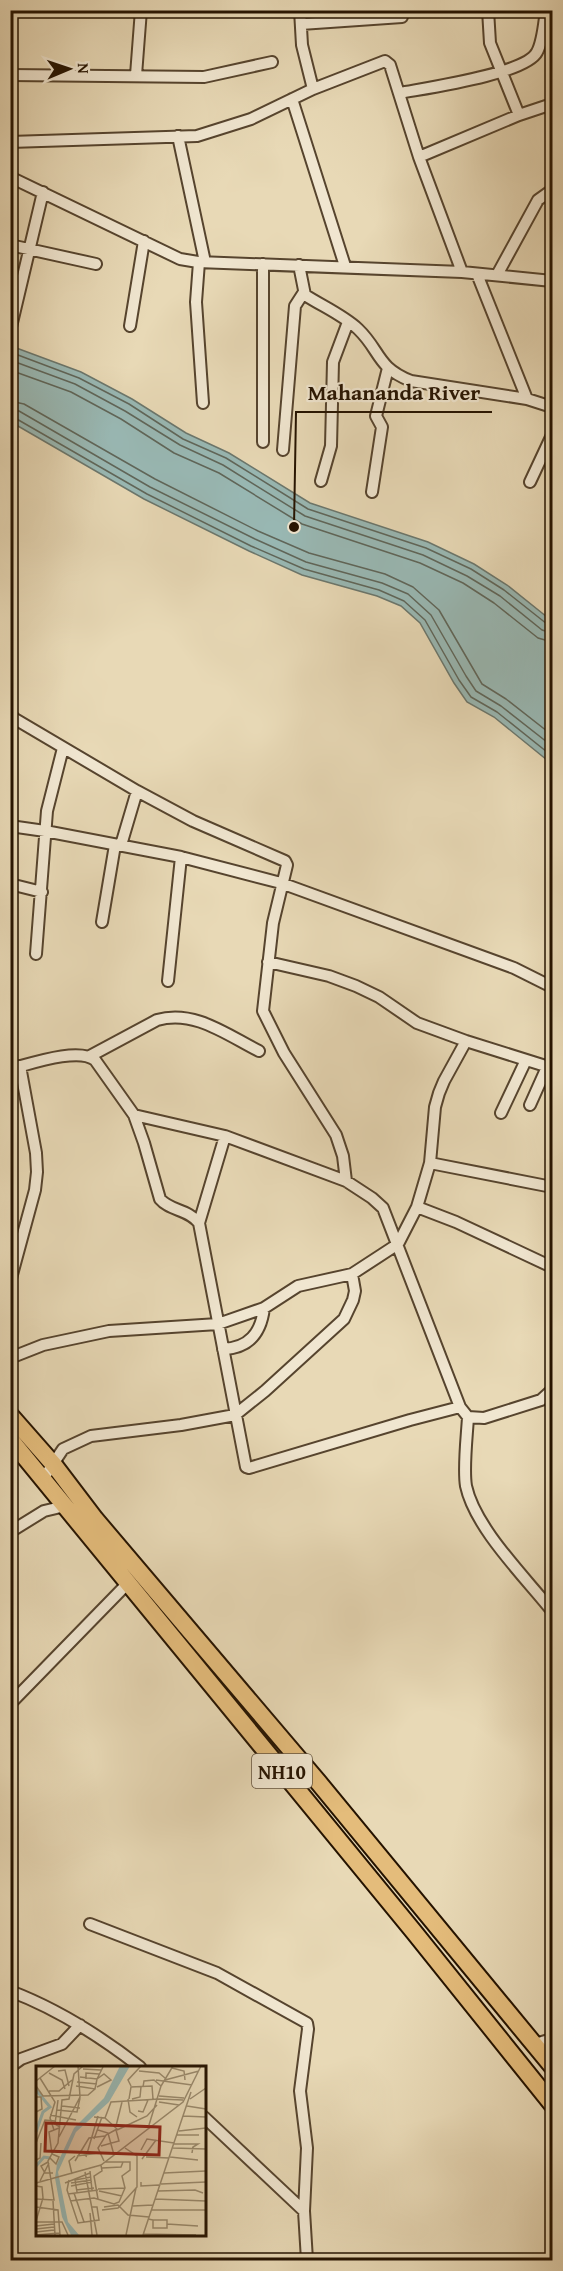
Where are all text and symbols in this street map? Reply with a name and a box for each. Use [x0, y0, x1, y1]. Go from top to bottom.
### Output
north arrow [39, 39, 99, 99]
text: N [72, 63, 96, 75]
callout: Mahananda River [296, 372, 492, 412]
text: Mahananda River [308, 376, 480, 408]
road number: NH10 [252, 1754, 312, 1788]
inset map [36, 2066, 206, 2235]

